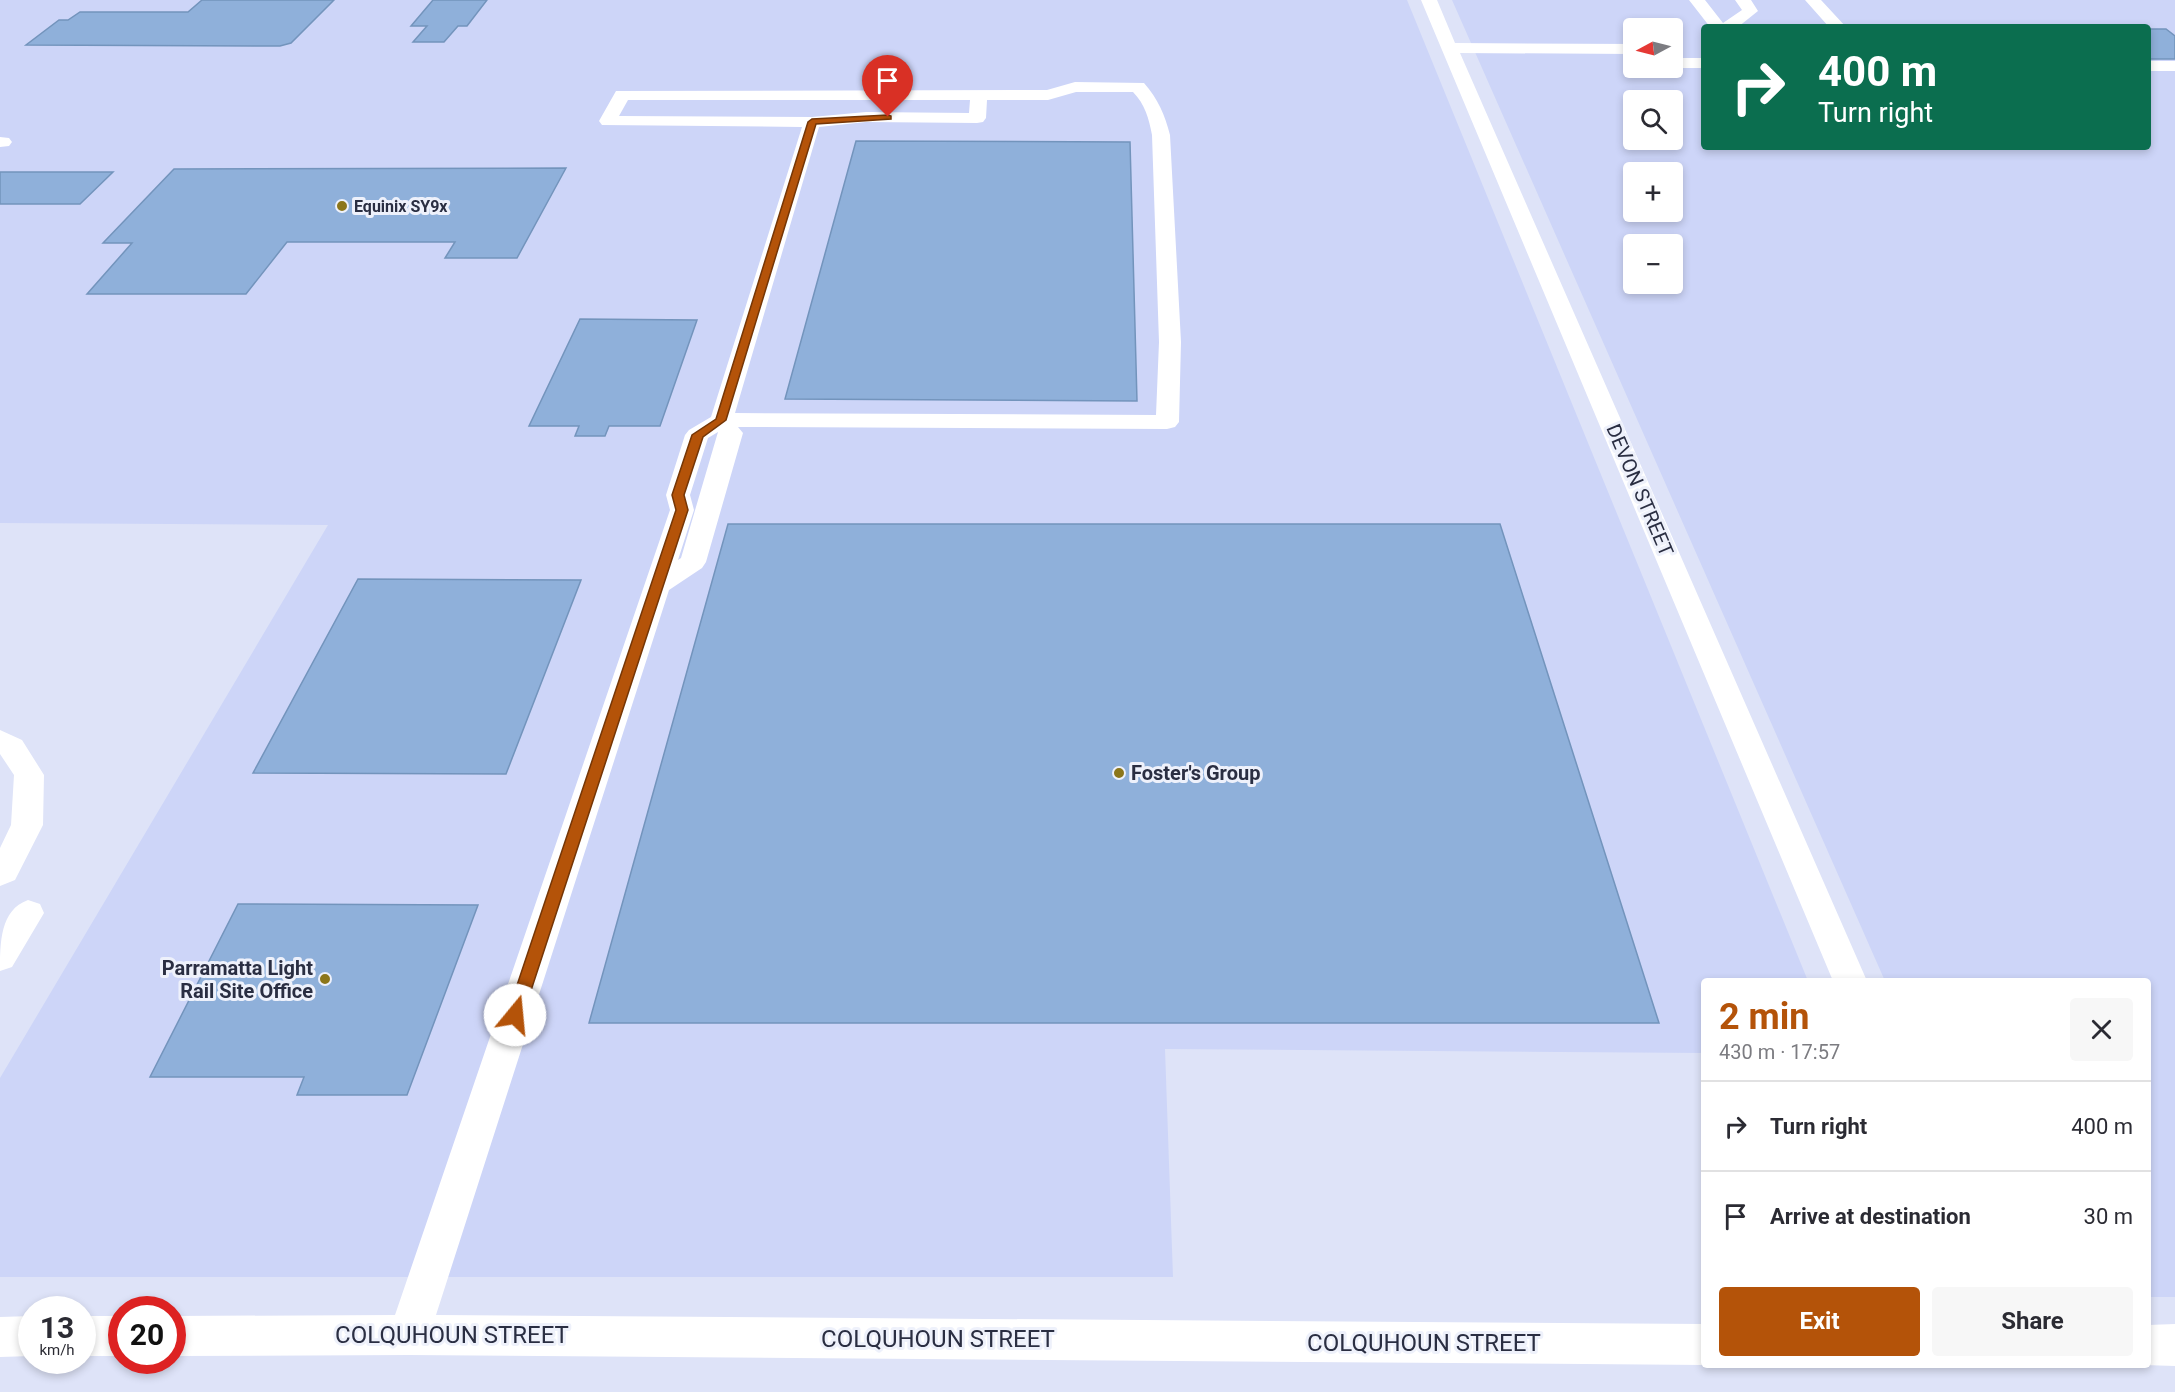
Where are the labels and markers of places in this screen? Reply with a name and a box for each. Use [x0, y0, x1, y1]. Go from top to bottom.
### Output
pin [862, 55, 913, 117]
place label: Equinix SY9x [354, 197, 448, 216]
marker: Equinix SY9x [335, 199, 349, 213]
place label: Foster's Group [1131, 761, 1260, 785]
marker: Foster's Group [1112, 766, 1126, 780]
place label: Parramatta Light Rail Site Office [162, 956, 313, 1003]
marker: Parramatta Light Rail Site Office [318, 972, 332, 986]

